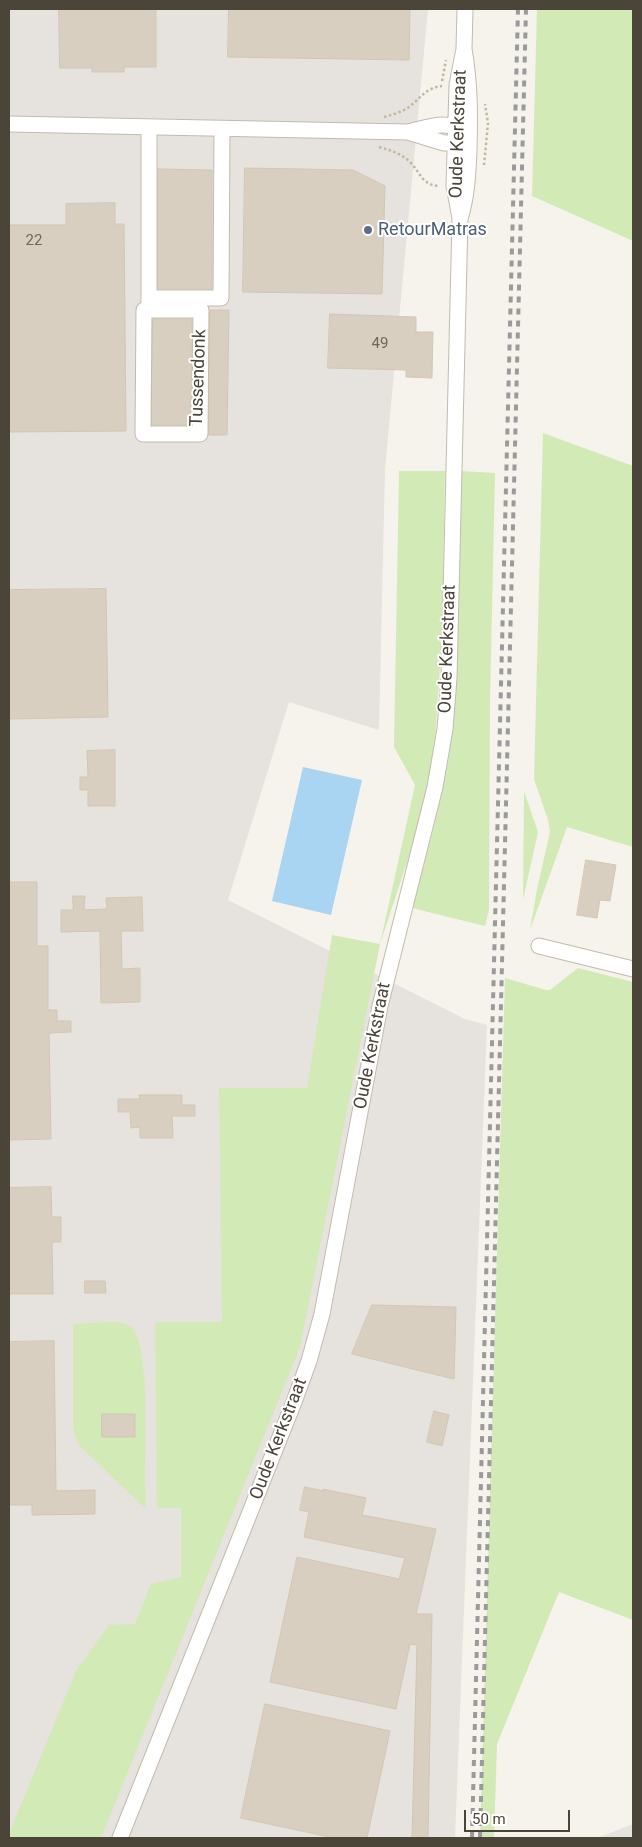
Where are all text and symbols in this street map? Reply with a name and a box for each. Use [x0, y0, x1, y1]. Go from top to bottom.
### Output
street label: Oude Kerkstraat [446, 69, 472, 199]
place label: RetourMatras [378, 219, 487, 241]
marker: RetourMatras [362, 224, 374, 236]
house number: 22 [26, 232, 42, 250]
street label: Tussendonk [187, 329, 211, 427]
house number: 49 [372, 335, 388, 353]
street label: Oude Kerkstraat [435, 584, 461, 714]
street label: Oude Kerkstraat [350, 981, 396, 1111]
street label: Oude Kerkstraat [246, 1375, 312, 1503]
scale bar [467, 1800, 573, 1832]
text: 50 m [472, 1810, 506, 1828]

